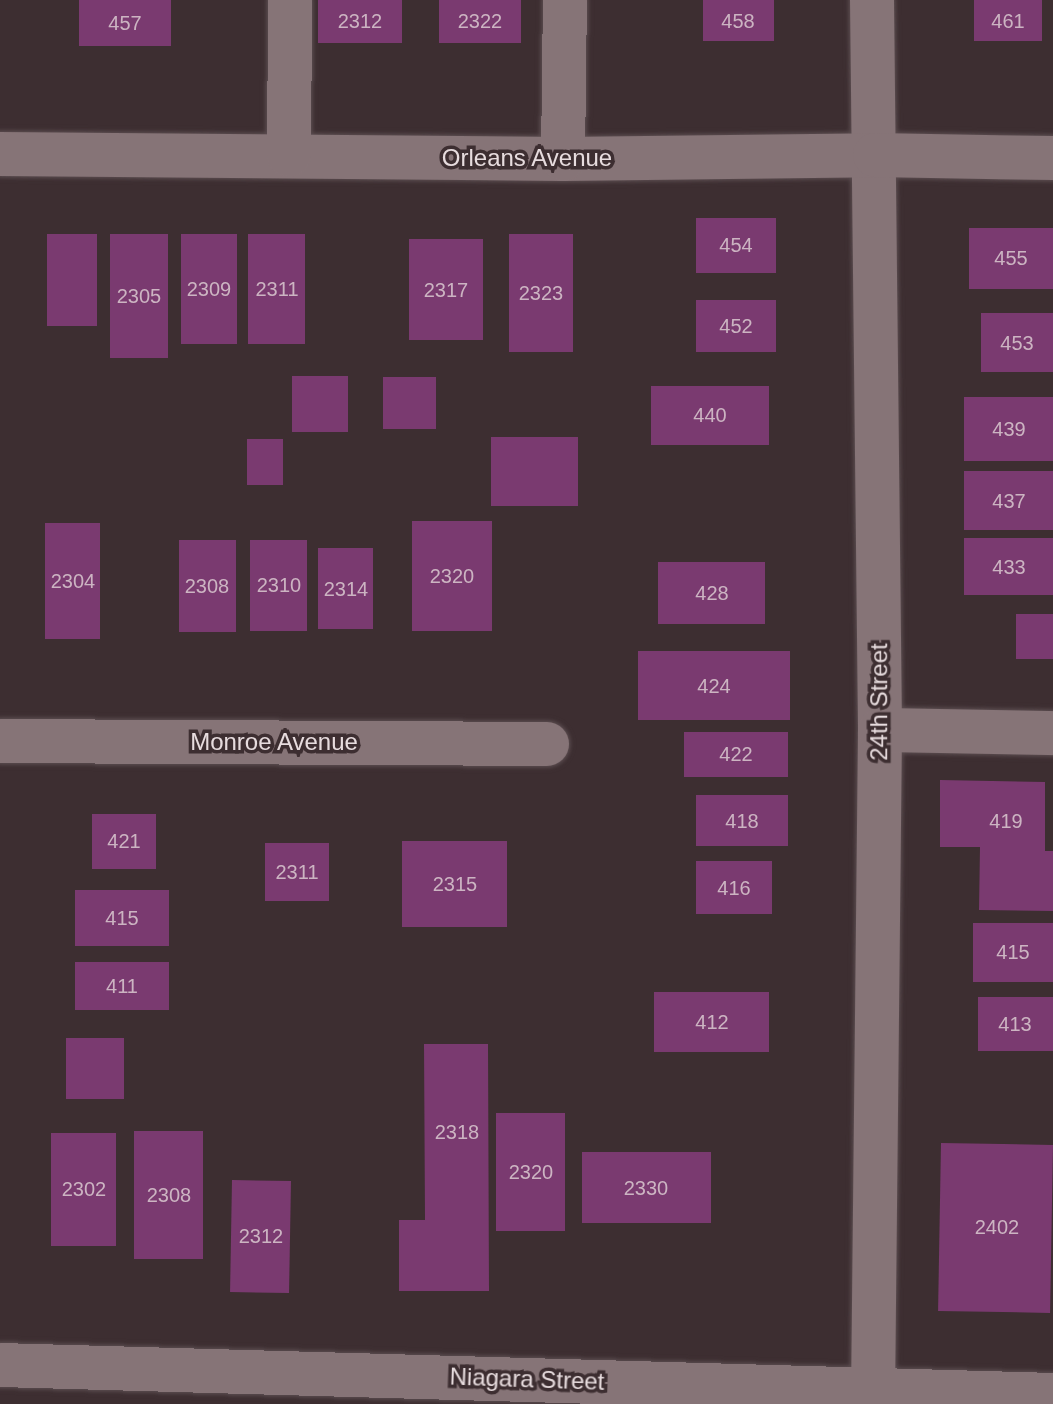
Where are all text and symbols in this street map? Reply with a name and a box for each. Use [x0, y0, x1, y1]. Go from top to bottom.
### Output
house number: 2312 [338, 9, 382, 33]
house number: 2322 [458, 9, 502, 33]
house number: 458 [721, 9, 755, 33]
house number: 461 [991, 9, 1025, 33]
house number: 457 [108, 11, 142, 35]
street label: Orleans Avenue [441, 144, 613, 172]
house number: 454 [719, 233, 753, 257]
house number: 455 [994, 246, 1028, 270]
house number: 2309 [187, 277, 231, 301]
house number: 2311 [255, 277, 299, 301]
house number: 2317 [424, 278, 468, 302]
house number: 2323 [519, 281, 563, 305]
house number: 2305 [117, 284, 161, 308]
house number: 452 [719, 314, 753, 338]
house number: 453 [1000, 331, 1034, 355]
house number: 440 [693, 403, 727, 427]
house number: 439 [992, 417, 1026, 441]
house number: 437 [992, 489, 1026, 513]
house number: 433 [992, 555, 1026, 579]
house number: 2320 [430, 564, 474, 588]
house number: 2304 [51, 569, 95, 593]
house number: 2310 [257, 573, 301, 597]
house number: 2308 [185, 574, 229, 598]
house number: 2314 [324, 577, 368, 601]
house number: 428 [695, 581, 729, 605]
street label: 24th Street [865, 643, 893, 761]
house number: 424 [697, 674, 731, 698]
street label: Monroe Avenue [189, 728, 359, 756]
house number: 422 [719, 742, 753, 766]
house number: 418 [725, 809, 759, 833]
house number: 419 [989, 809, 1023, 833]
house number: 421 [107, 829, 141, 853]
house number: 2311 [275, 860, 319, 884]
house number: 2315 [433, 872, 477, 896]
house number: 416 [717, 876, 751, 900]
house number: 415 [105, 906, 139, 930]
house number: 415 [996, 940, 1030, 964]
house number: 411 [106, 974, 138, 998]
house number: 412 [695, 1010, 729, 1034]
house number: 413 [998, 1012, 1032, 1036]
house number: 2318 [435, 1120, 479, 1144]
house number: 2320 [509, 1160, 553, 1184]
house number: 2330 [624, 1176, 668, 1200]
house number: 2302 [62, 1177, 106, 1201]
house number: 2308 [147, 1183, 191, 1207]
house number: 2402 [975, 1215, 1019, 1239]
house number: 2312 [239, 1224, 283, 1248]
street label: Niagara Street [449, 1362, 605, 1396]

